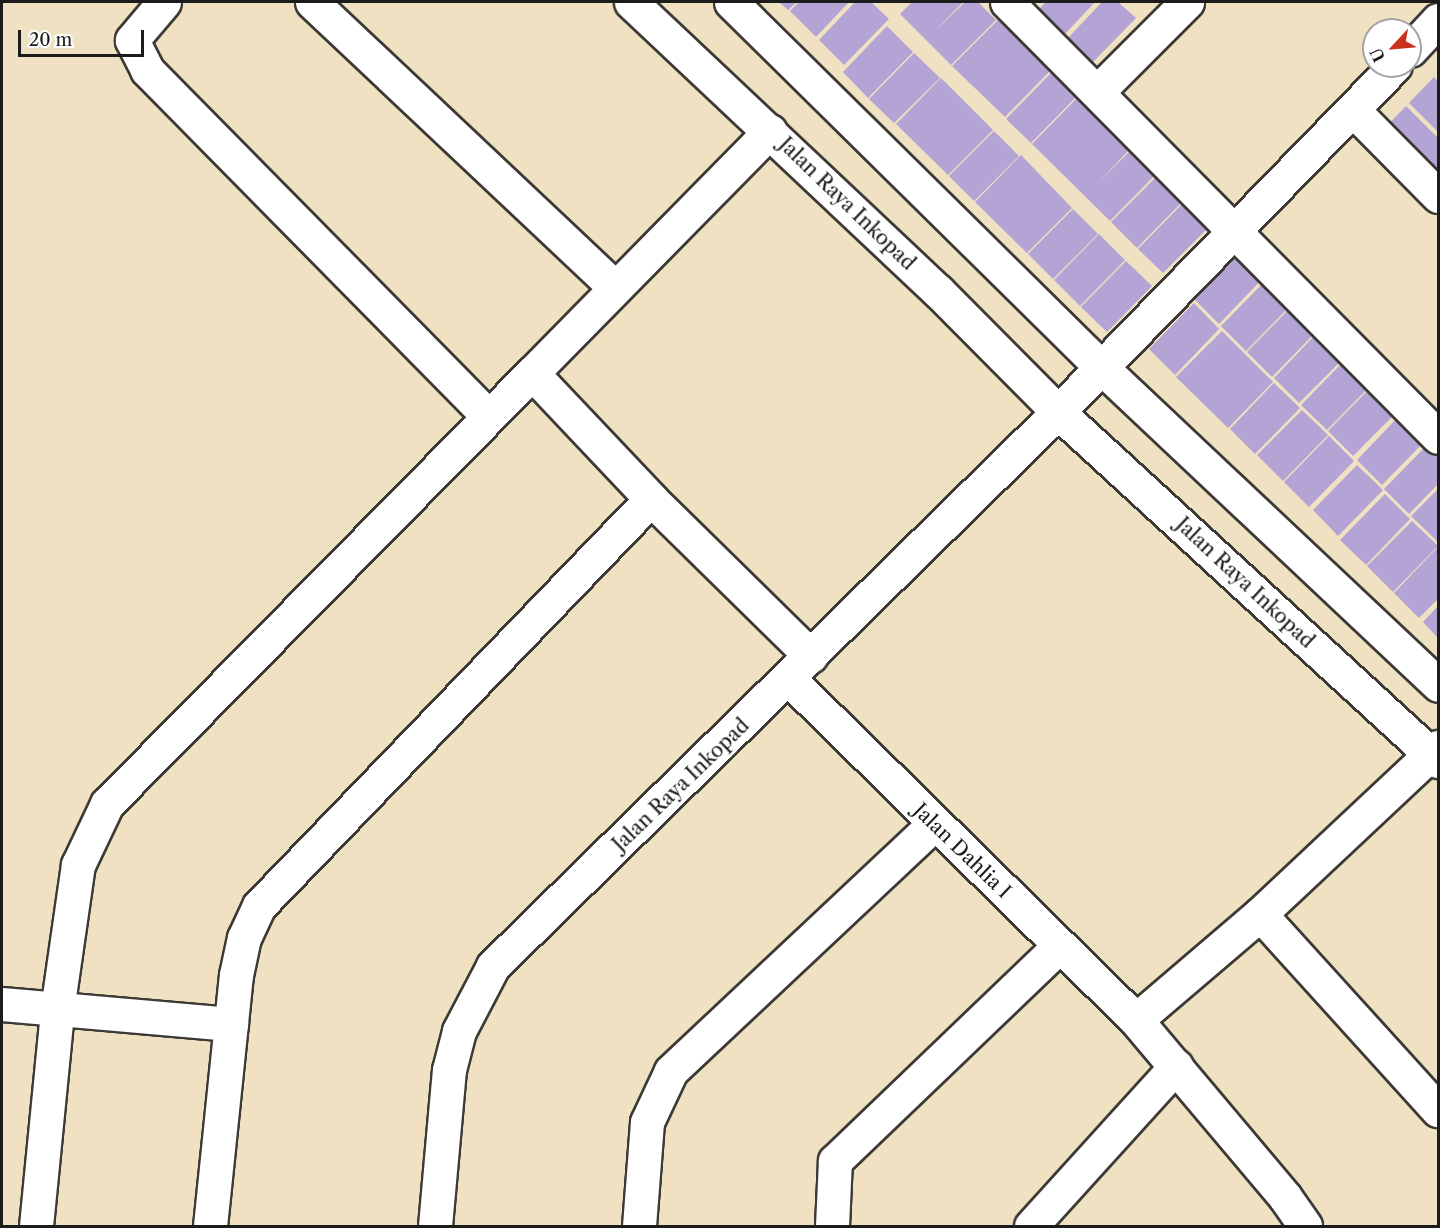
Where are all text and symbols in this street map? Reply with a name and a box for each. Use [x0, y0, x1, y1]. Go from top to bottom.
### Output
scale bar [21, 18, 147, 56]
north arrow [1362, 18, 1422, 78]
text: 20 m [29, 29, 72, 51]
text: U [1366, 45, 1389, 65]
street label: Jalan Raya Inkopad [774, 133, 920, 275]
street label: Jalan Raya Inkopad [1171, 513, 1319, 653]
street label: Jalan Raya Inkopad [608, 714, 754, 856]
street label: Jalan Dahlia I [908, 798, 1016, 904]

